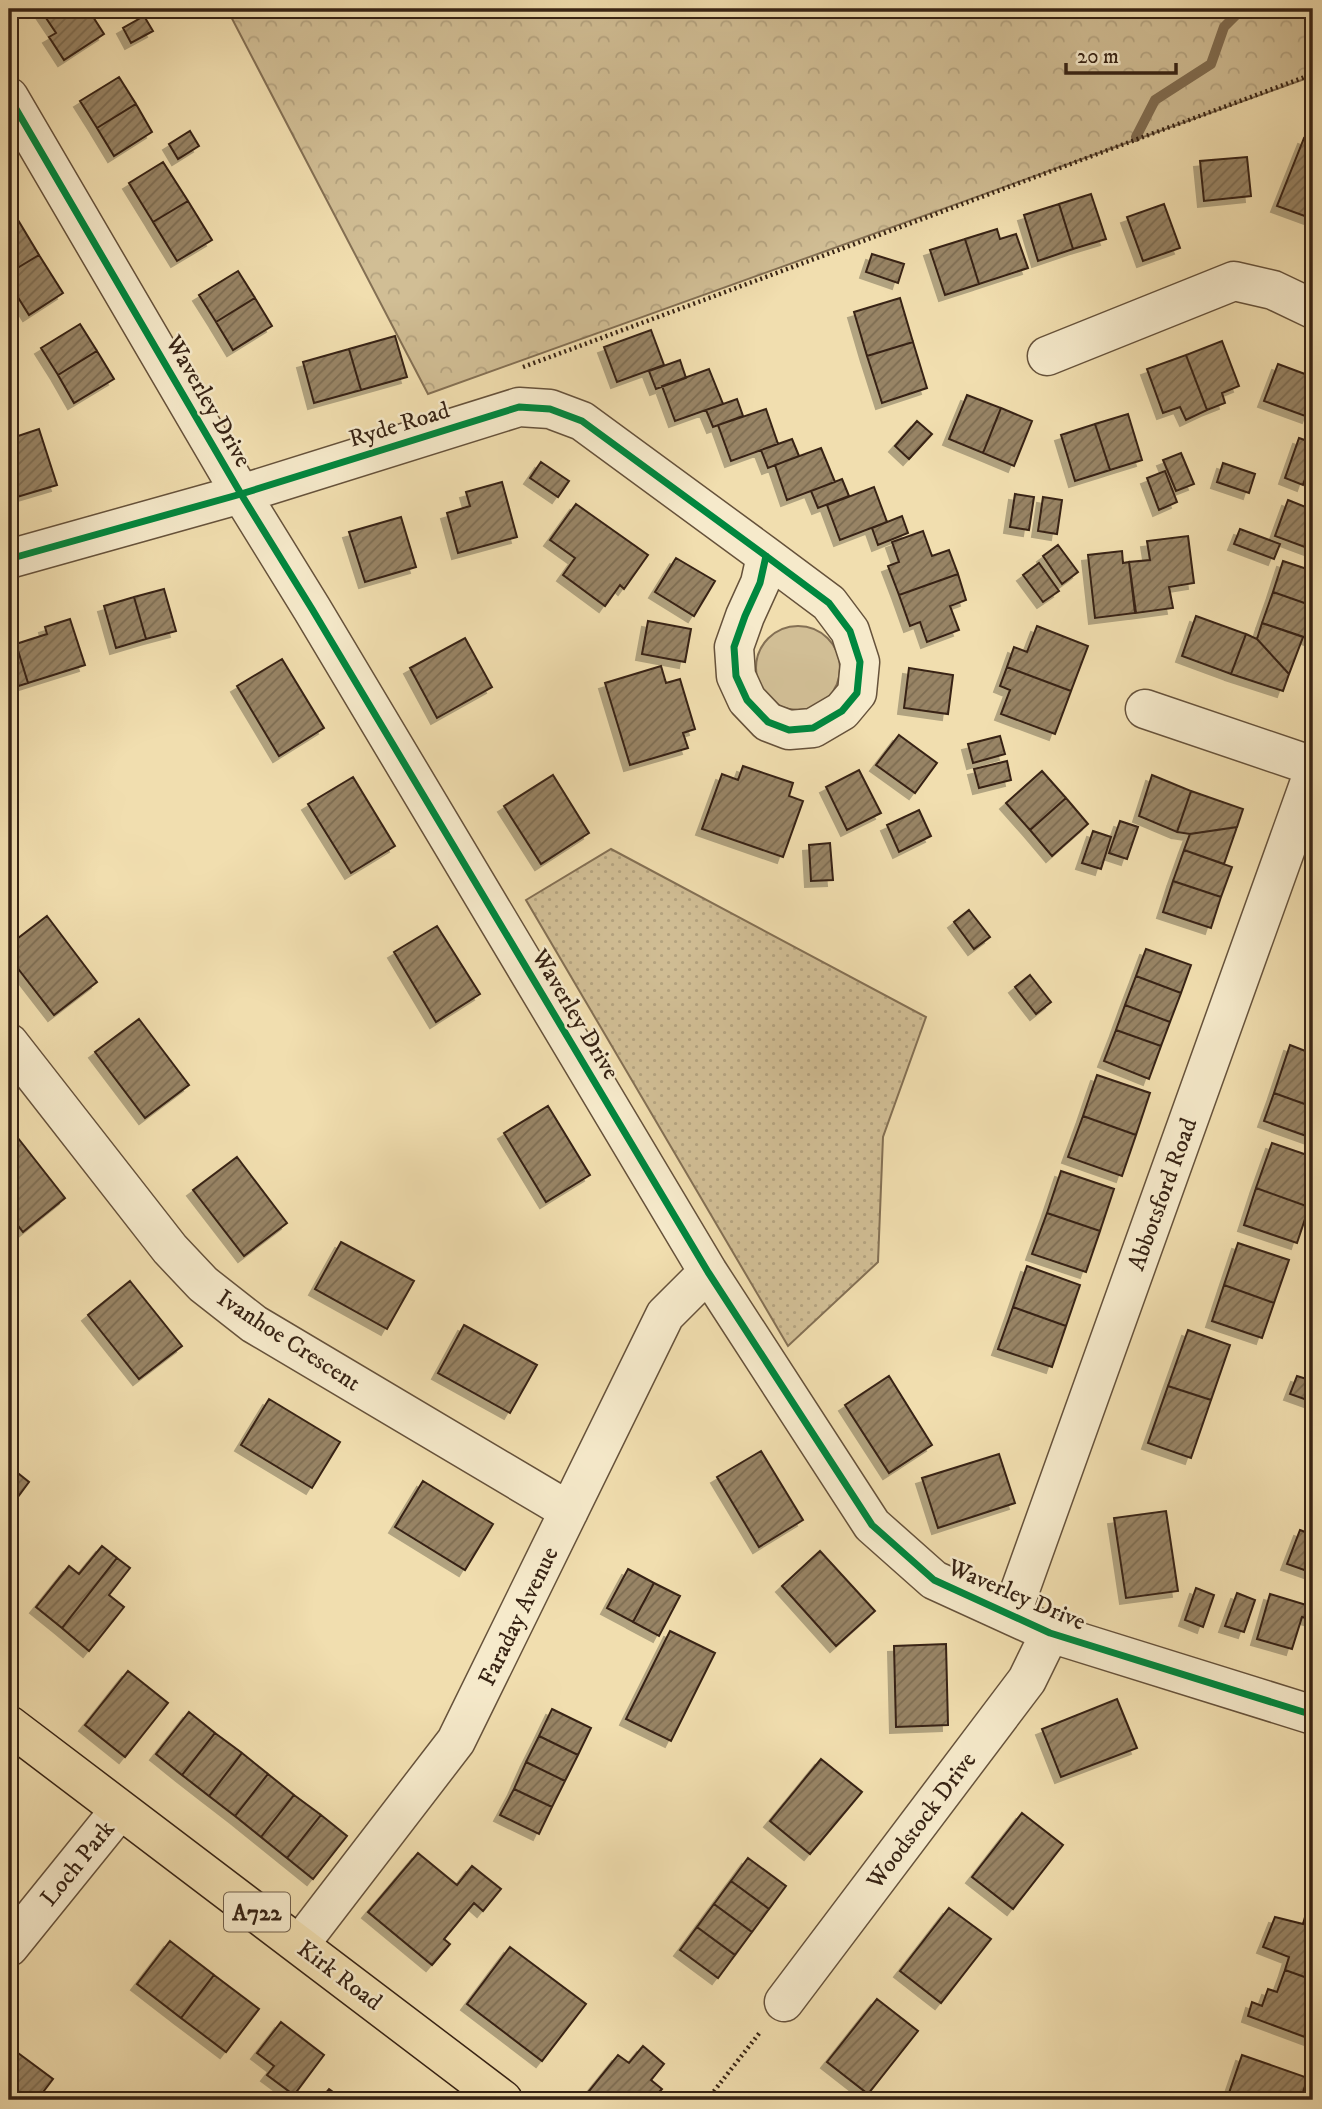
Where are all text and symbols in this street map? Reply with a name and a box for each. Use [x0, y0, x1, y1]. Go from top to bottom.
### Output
scale bar [1066, 32, 1177, 76]
text: 20 m [1077, 44, 1119, 70]
street label: Waverley Drive [158, 330, 258, 473]
street label: Ryde Road [345, 395, 453, 454]
street label: Waverley Drive [524, 943, 626, 1085]
street label: Abbotsford Road [1121, 1114, 1204, 1275]
street label: Ivanhoe Crescent [211, 1283, 366, 1399]
street label: Faraday Avenue [472, 1542, 566, 1691]
street label: Waverley Drive [942, 1552, 1090, 1637]
street label: Woodstock Drive [860, 1746, 983, 1896]
street label: Loch Park [34, 1815, 122, 1913]
road number: A722 [224, 1893, 290, 1932]
street label: Kirk Road [291, 1934, 388, 2017]

